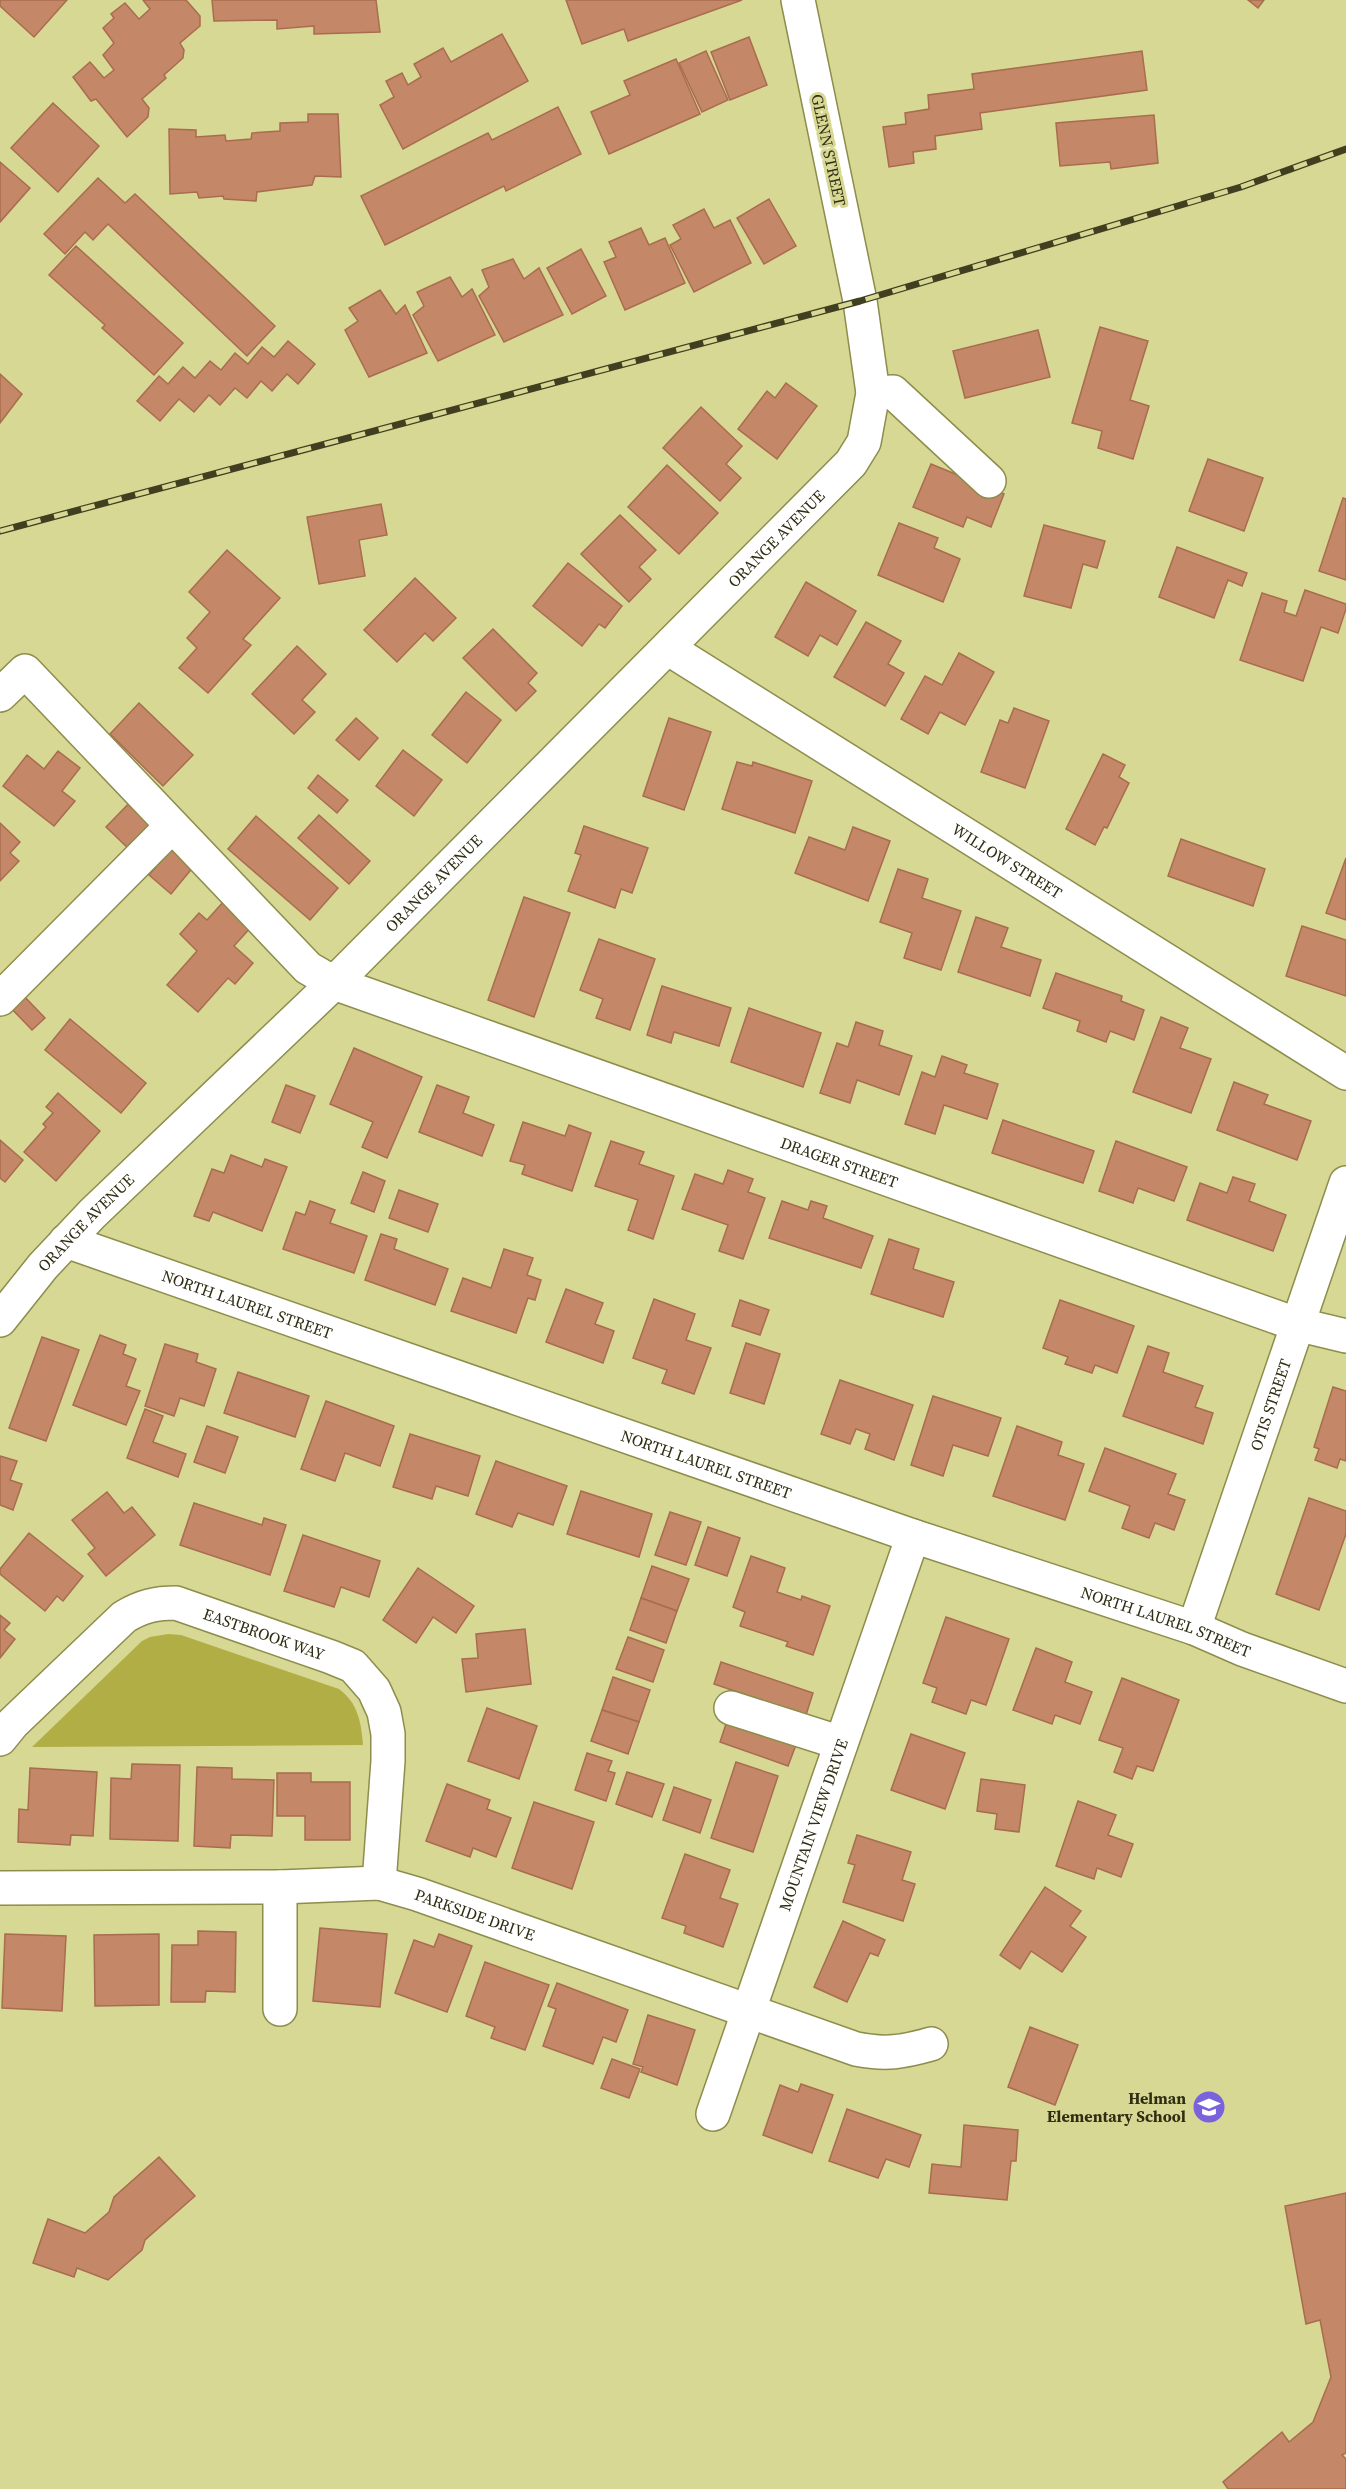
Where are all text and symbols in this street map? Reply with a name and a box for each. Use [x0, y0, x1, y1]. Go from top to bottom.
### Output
street label: GLENN STREET [806, 92, 852, 208]
street label: ORANGE AVENUE [723, 485, 830, 592]
street label: WILLOW STREET [948, 818, 1067, 904]
street label: ORANGE AVENUE [380, 829, 487, 937]
street label: DRAGER STREET [778, 1131, 901, 1193]
street label: ORANGE AVENUE [32, 1168, 139, 1276]
street label: NORTH LAUREL STREET [159, 1264, 336, 1344]
street label: OTIS STREET [1244, 1355, 1296, 1454]
street label: NORTH LAUREL STREET [618, 1424, 795, 1504]
street label: NORTH LAUREL STREET [1078, 1581, 1254, 1662]
street label: EASTBROOK WAY [200, 1602, 328, 1665]
street label: MOUNTAIN VIEW DRIVE [773, 1736, 853, 1914]
street label: PARKSIDE DRIVE [412, 1883, 538, 1946]
place label: Helman Elementary School [1047, 2087, 1186, 2127]
school or university icon: Helman Elementary School [1191, 2089, 1227, 2125]

